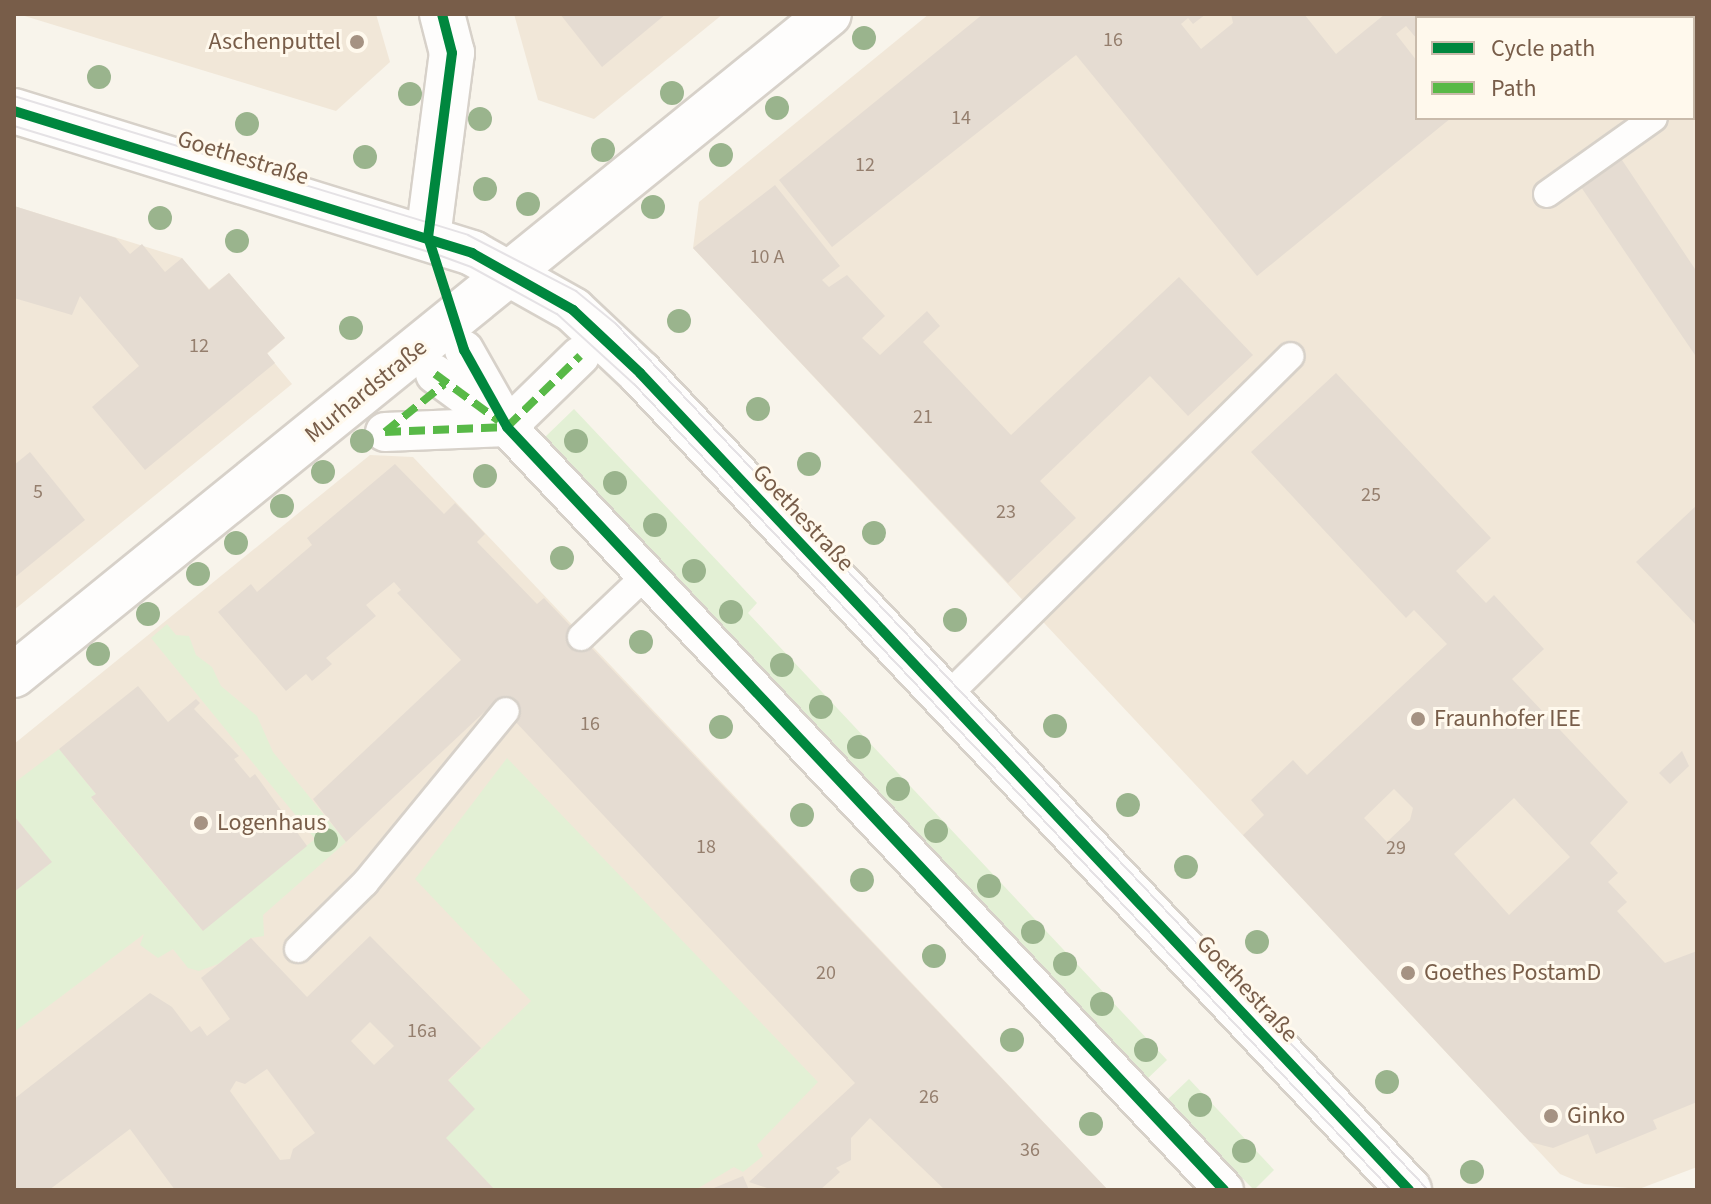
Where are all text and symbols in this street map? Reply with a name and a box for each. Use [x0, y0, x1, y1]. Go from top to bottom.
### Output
legend [1415, 16, 1695, 120]
place label: Aschenputtel [209, 28, 341, 56]
house number: 16 [1103, 28, 1123, 52]
text: Cycle path [1491, 31, 1595, 66]
marker: Aschenputtel [348, 33, 366, 51]
text: Path [1491, 71, 1537, 106]
house number: 14 [951, 106, 971, 130]
street label: Goethestraße [174, 124, 312, 192]
house number: 12 [855, 153, 875, 177]
house number: 10 A [750, 245, 784, 269]
street label: Murhardstraße [299, 333, 433, 449]
house number: 12 [189, 334, 209, 358]
house number: 21 [913, 405, 933, 429]
street label: Goethestraße [746, 459, 860, 577]
house number: 5 [33, 480, 43, 504]
house number: 25 [1361, 483, 1381, 507]
house number: 23 [996, 500, 1016, 524]
place label: Fraunhofer IEE [1434, 705, 1581, 733]
marker: Fraunhofer IEE [1409, 710, 1427, 728]
house number: 16 [580, 712, 600, 736]
place label: Logenhaus [217, 809, 326, 837]
marker: Logenhaus [192, 814, 210, 832]
house number: 18 [696, 835, 716, 859]
house number: 29 [1386, 836, 1406, 860]
street label: Goethestraße [1190, 930, 1304, 1048]
place label: Goethes PostamD [1424, 959, 1601, 987]
house number: 20 [816, 961, 836, 985]
marker: Goethes PostamD [1399, 964, 1417, 982]
house number: 16a [407, 1019, 437, 1043]
house number: 26 [919, 1085, 939, 1109]
place label: Ginko [1567, 1102, 1625, 1130]
marker: Ginko [1542, 1107, 1560, 1125]
house number: 36 [1020, 1138, 1040, 1162]

